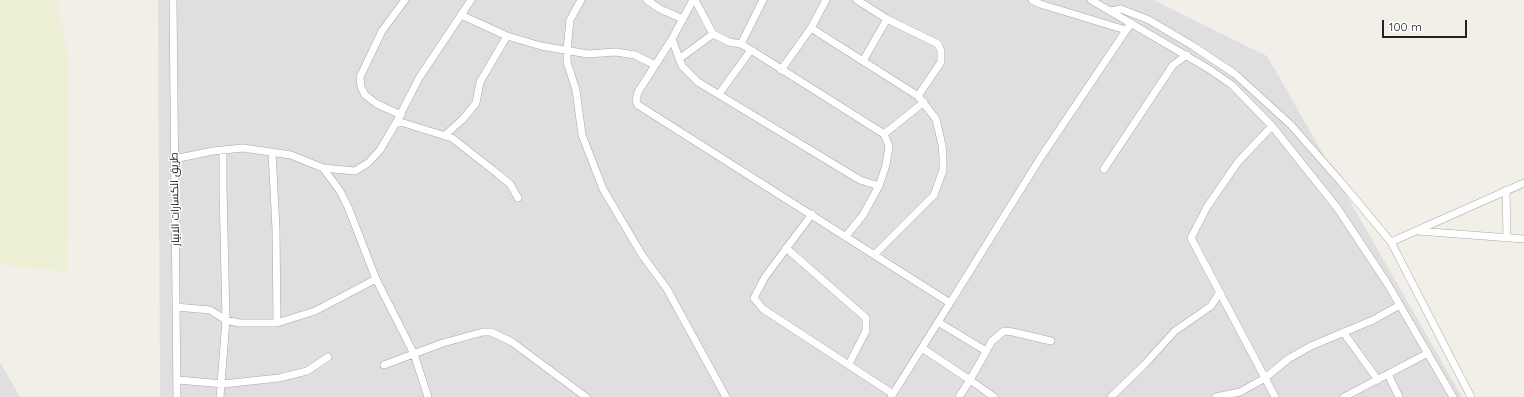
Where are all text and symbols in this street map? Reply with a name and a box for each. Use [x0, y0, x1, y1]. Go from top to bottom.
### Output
scale bar [1384, 12, 1469, 38]
text: 100 m [1389, 19, 1422, 34]
street label: طريق الكسارات الابيار [168, 152, 182, 246]

